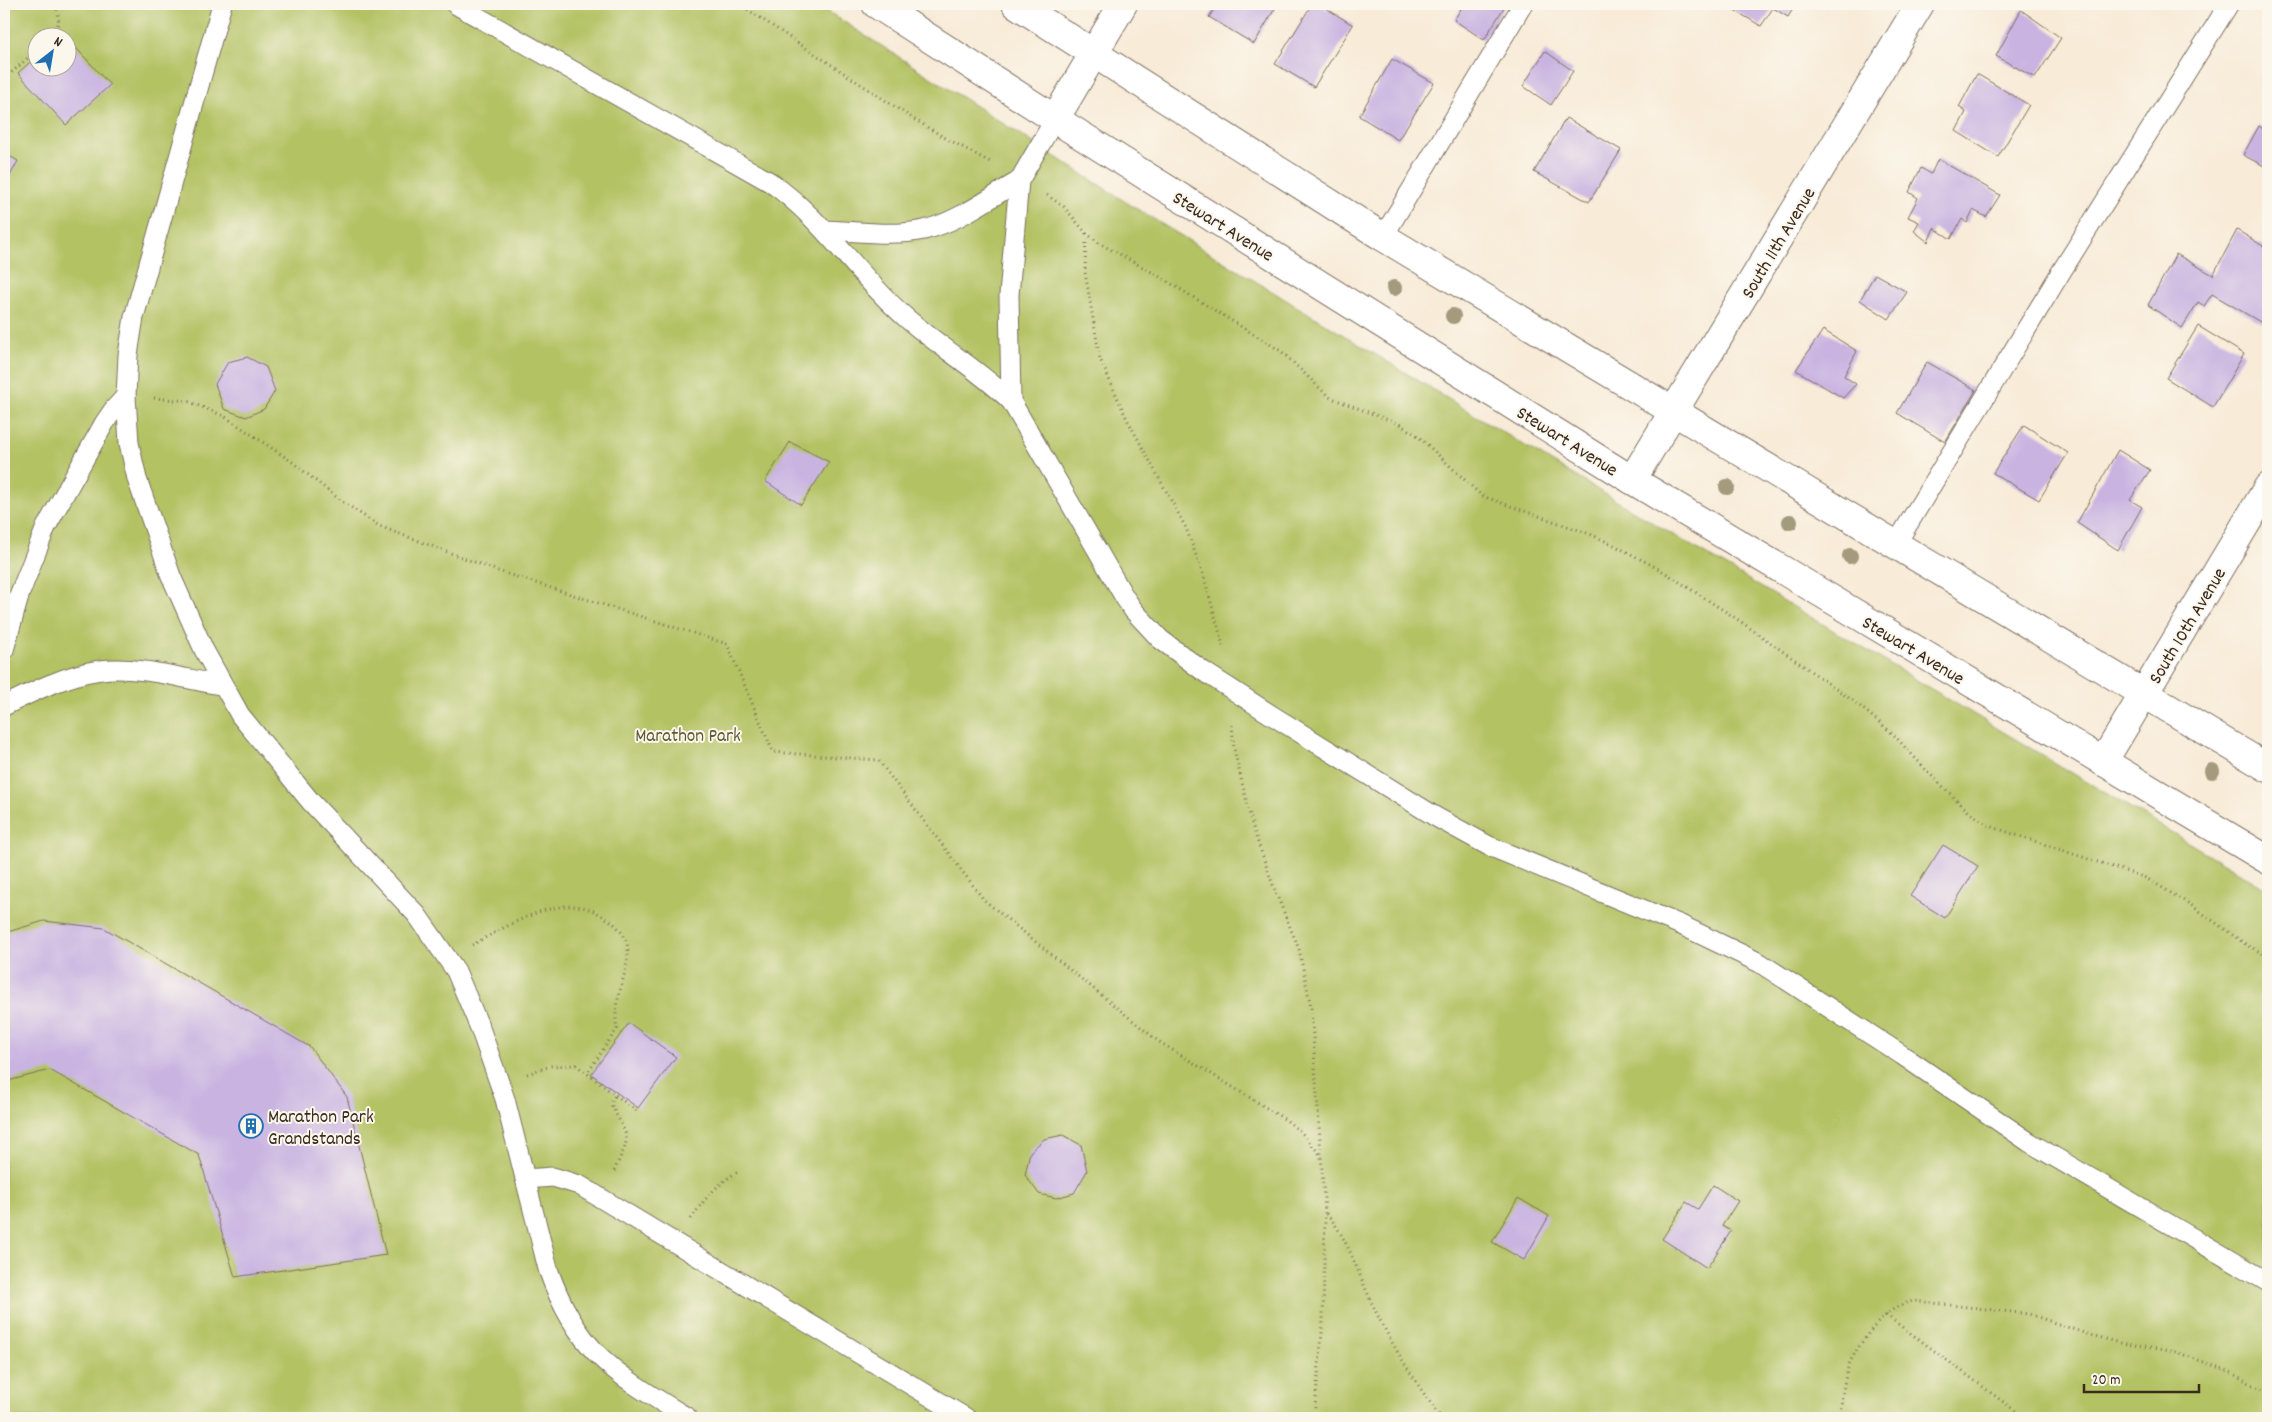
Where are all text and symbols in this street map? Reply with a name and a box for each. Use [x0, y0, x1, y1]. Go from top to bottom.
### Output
north arrow [28, 28, 78, 78]
text: N [50, 32, 66, 53]
street label: South 11th Avenue [1736, 183, 1824, 305]
street label: Stewart Avenue [1166, 186, 1278, 270]
street label: Stewart Avenue [1510, 401, 1622, 485]
street label: South 10th Avenue [2144, 563, 2234, 690]
street label: Stewart Avenue [1856, 611, 1969, 693]
park label: Marathon Park [635, 724, 741, 751]
place label: Marathon Park Grandstands [268, 1105, 374, 1154]
building icon: Marathon Park Grandstands [238, 1113, 264, 1139]
scale bar [2084, 1362, 2200, 1394]
text: 20 m [2092, 1370, 2120, 1392]

